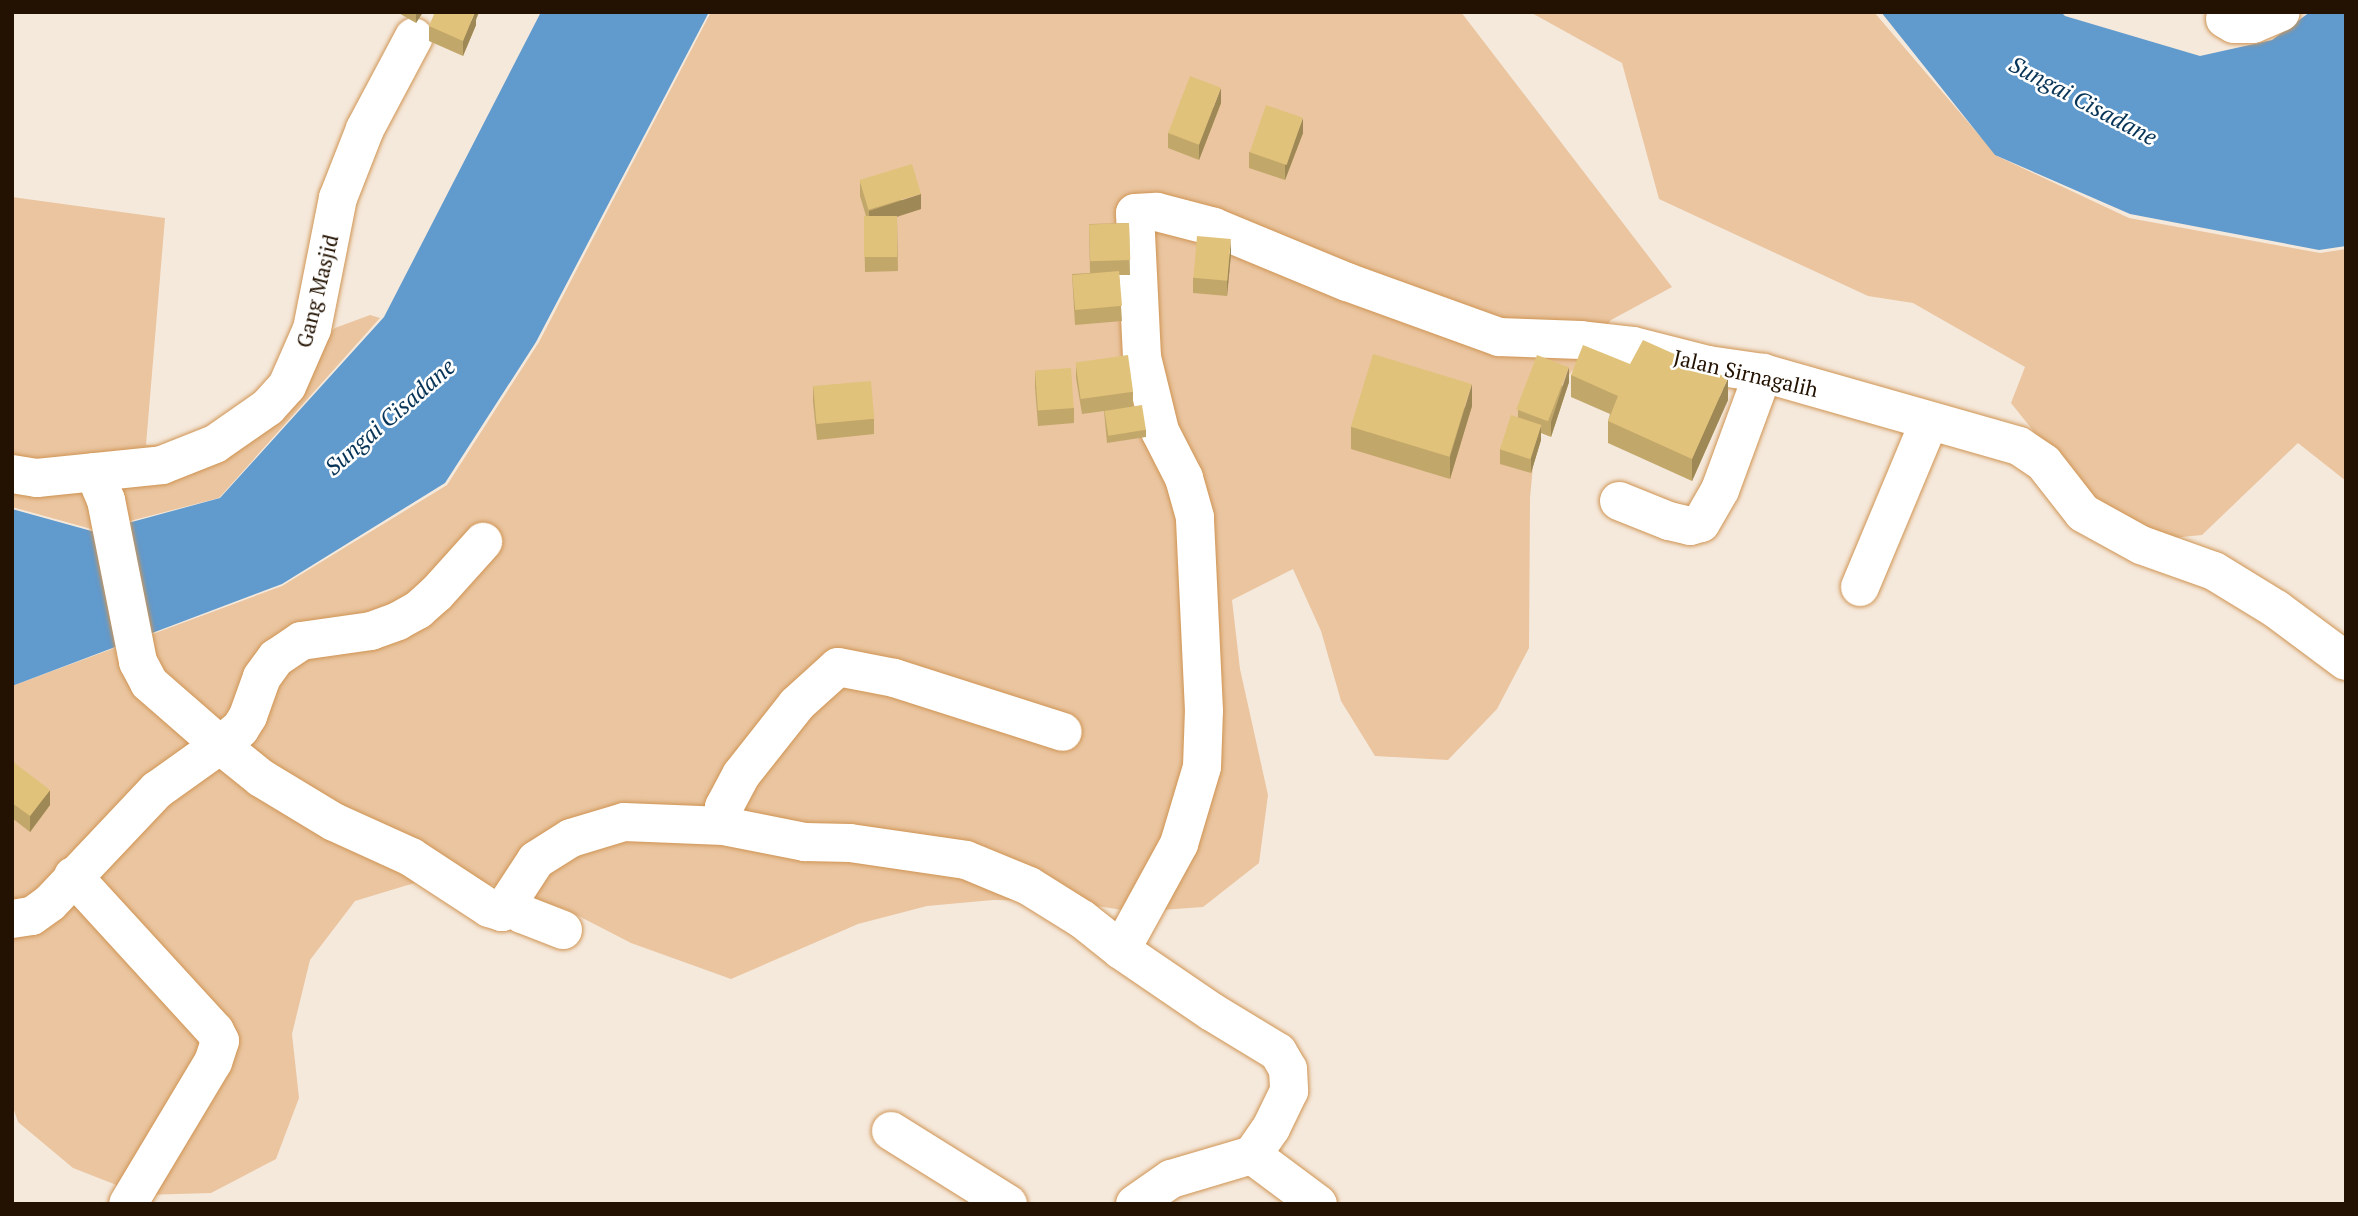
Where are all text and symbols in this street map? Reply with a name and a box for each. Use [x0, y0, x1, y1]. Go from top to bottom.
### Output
water label: Sungai Cisadane [2004, 50, 2162, 152]
street label: Gang Masjid [291, 232, 343, 350]
street label: Jalan Sirnagalih [1671, 344, 1821, 402]
water label: Sungai Cisadane [319, 353, 461, 481]

